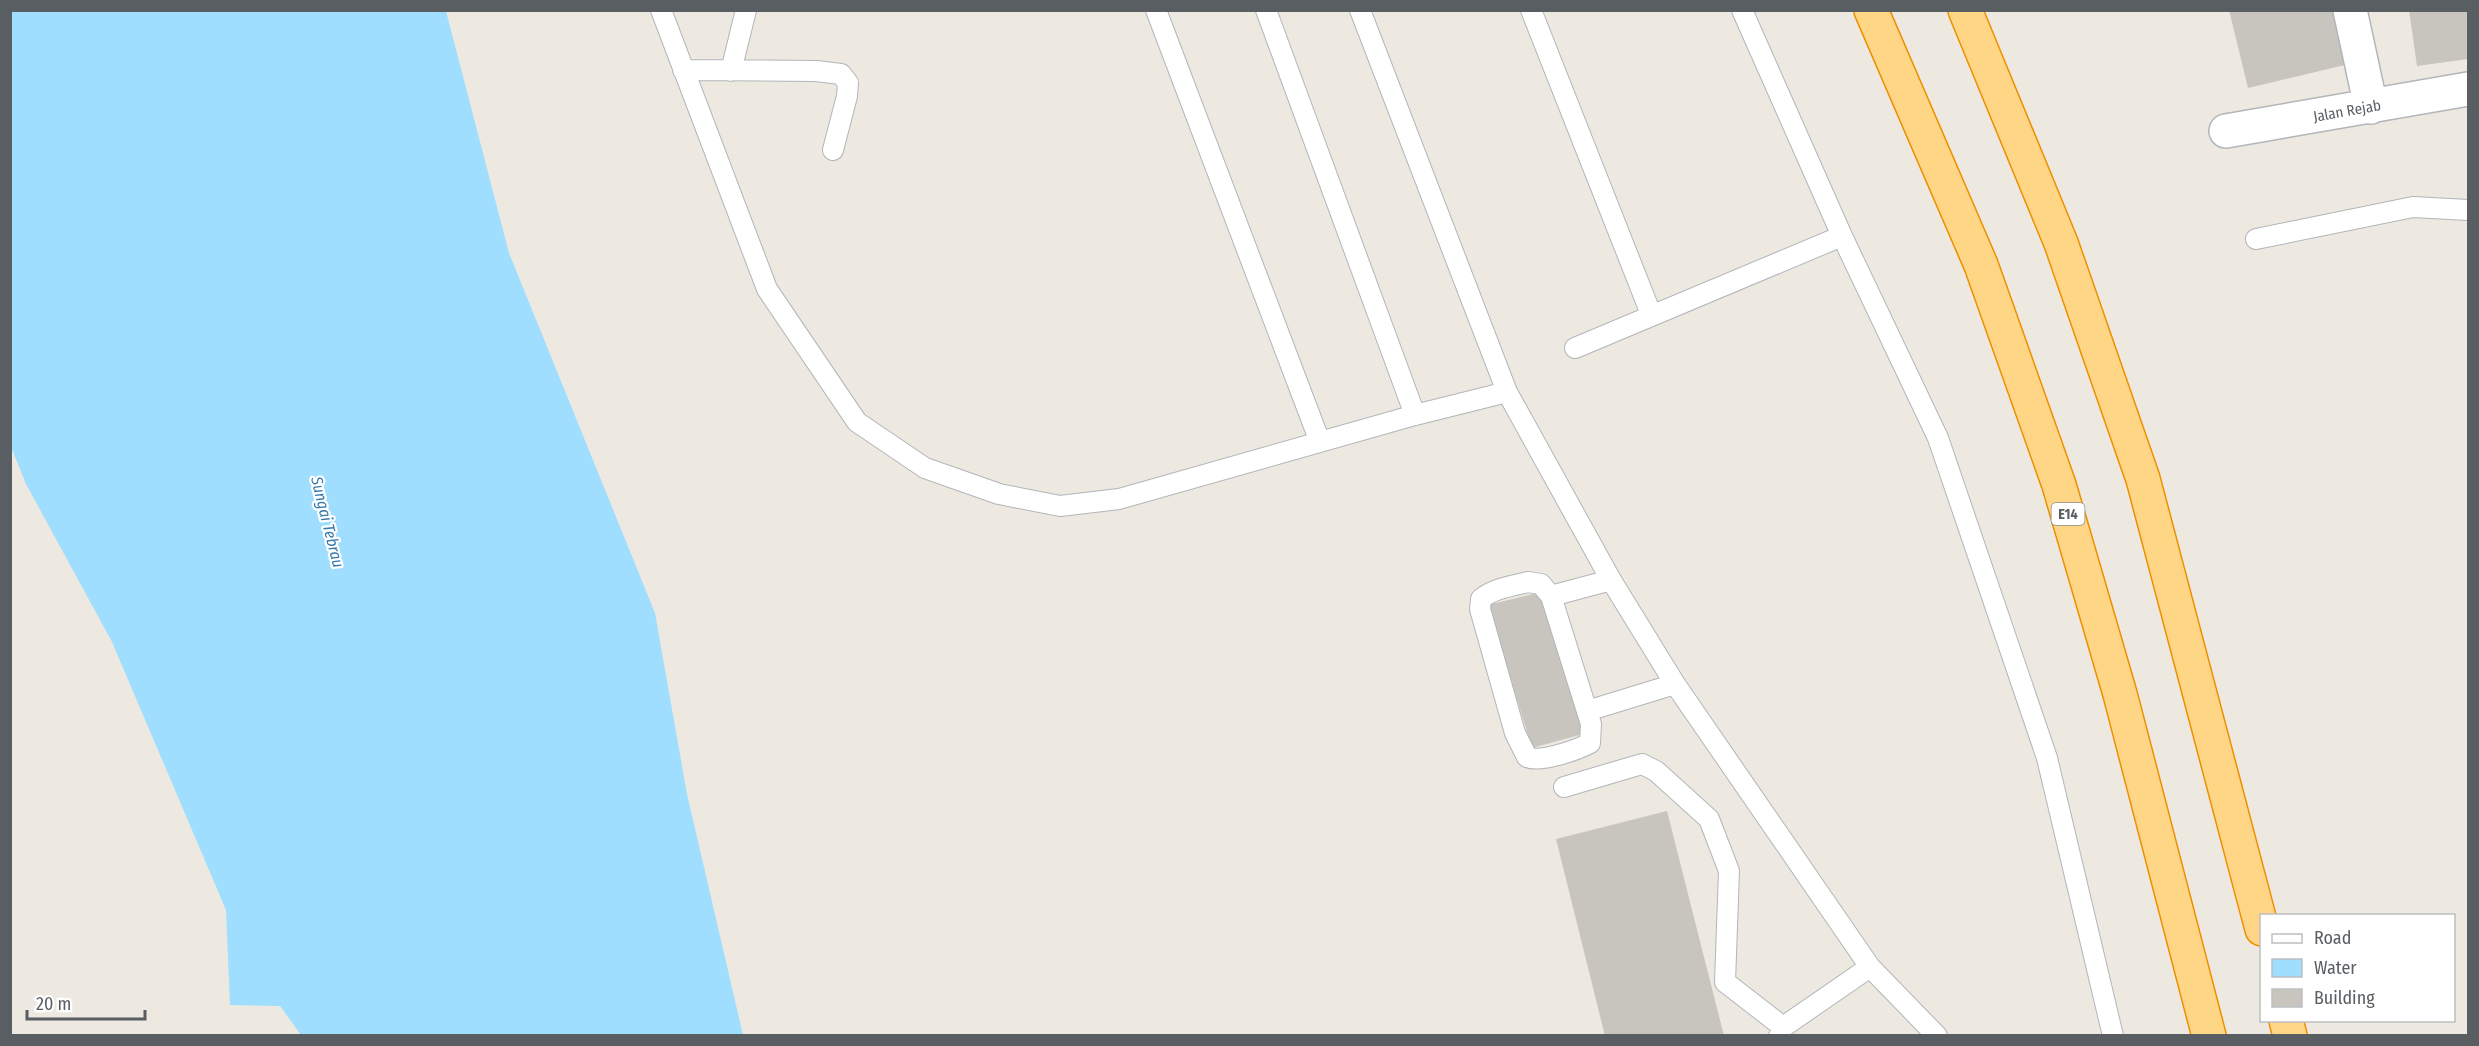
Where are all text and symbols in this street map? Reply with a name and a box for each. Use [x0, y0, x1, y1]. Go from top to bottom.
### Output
street label: Jalan Rejab [2312, 96, 2382, 126]
water label: Sungai Tebrau [307, 474, 348, 570]
road number: E14 [2052, 503, 2084, 525]
legend [2260, 914, 2455, 1022]
text: Road [2314, 927, 2351, 949]
text: Water [2314, 957, 2357, 979]
scale bar [27, 983, 146, 1021]
text: Building [2314, 987, 2375, 1009]
text: 20 m [36, 993, 71, 1015]

